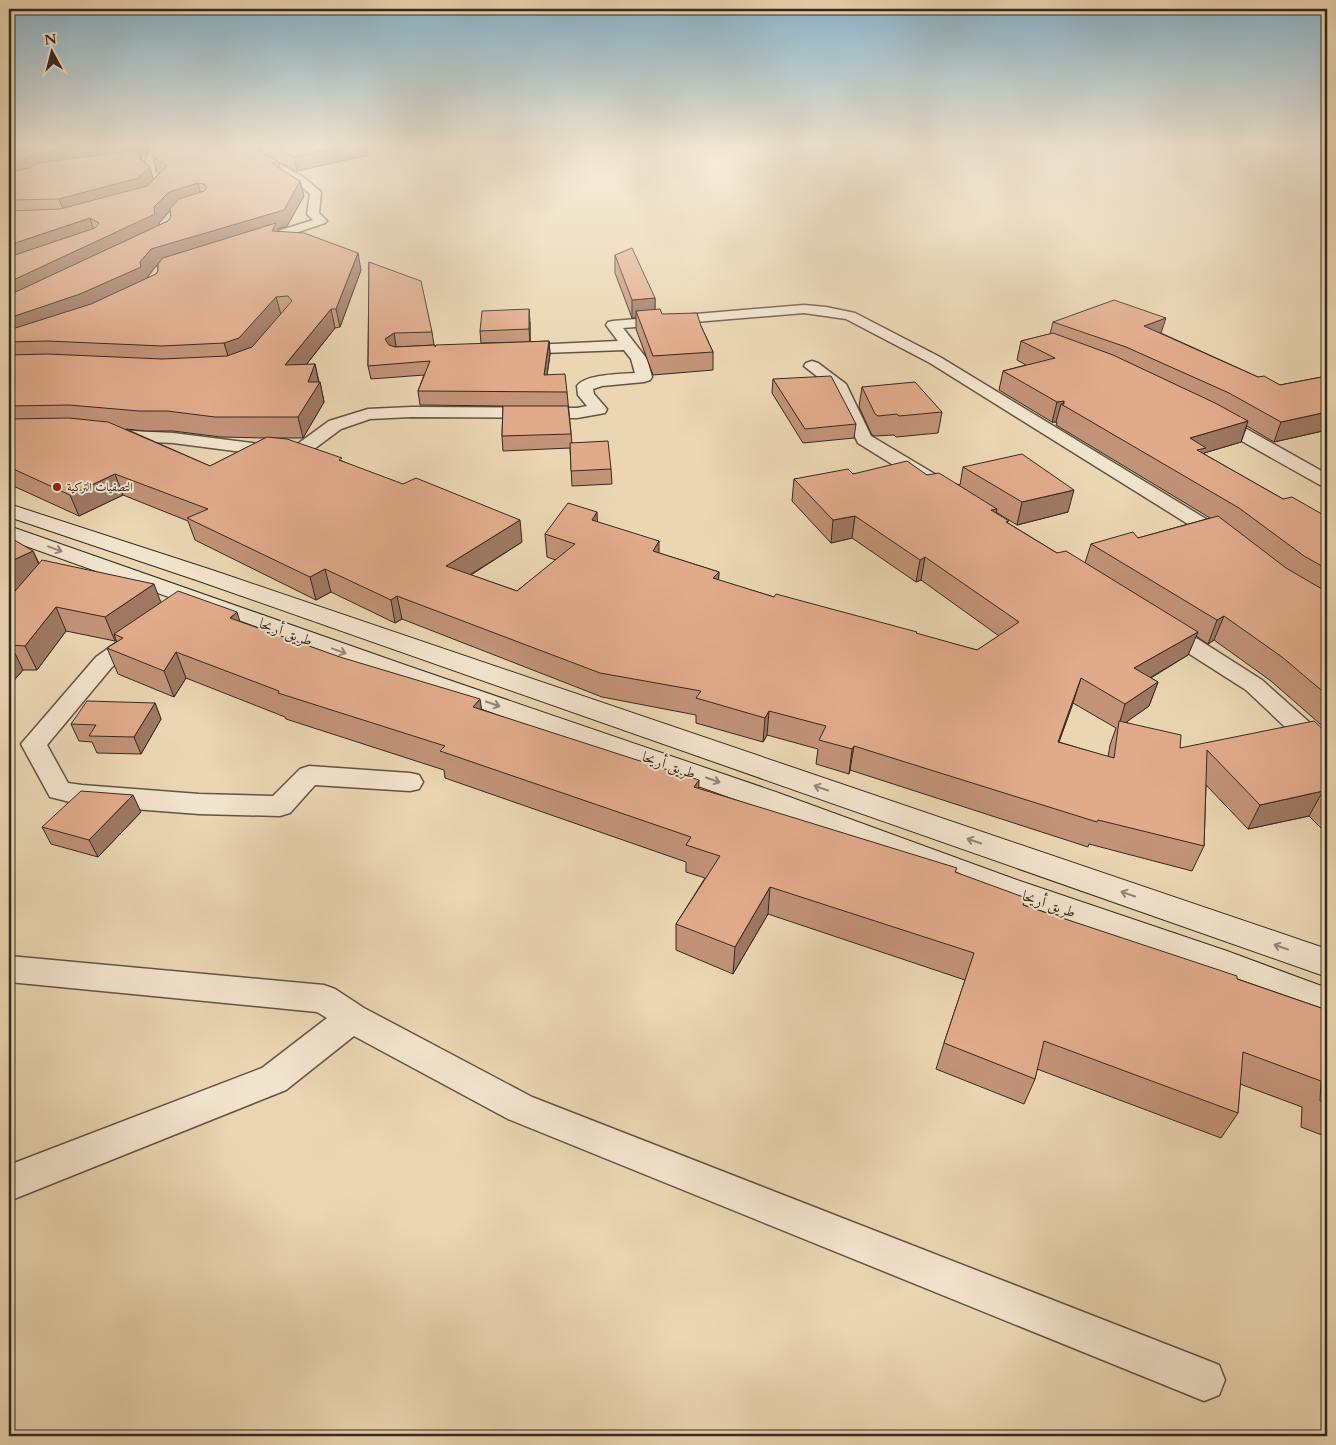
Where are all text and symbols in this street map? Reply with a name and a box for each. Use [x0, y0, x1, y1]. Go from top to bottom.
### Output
north arrow [28, 28, 78, 78]
text: N [43, 29, 58, 50]
place label: التصفيات التركية [67, 479, 133, 495]
marker: التصفيات التركية [51, 481, 63, 493]
one-way arrow [46, 545, 62, 554]
street label: طريق أريحا [257, 612, 316, 651]
one-way arrow [331, 647, 347, 656]
one-way arrow [485, 699, 501, 709]
street label: طريق أريحا [640, 746, 699, 783]
one-way arrow [704, 776, 720, 785]
one-way arrow [813, 783, 829, 792]
one-way arrow [967, 836, 982, 845]
street label: طريق أريحا [1020, 885, 1079, 922]
one-way arrow [1120, 889, 1136, 898]
one-way arrow [1273, 942, 1289, 952]

